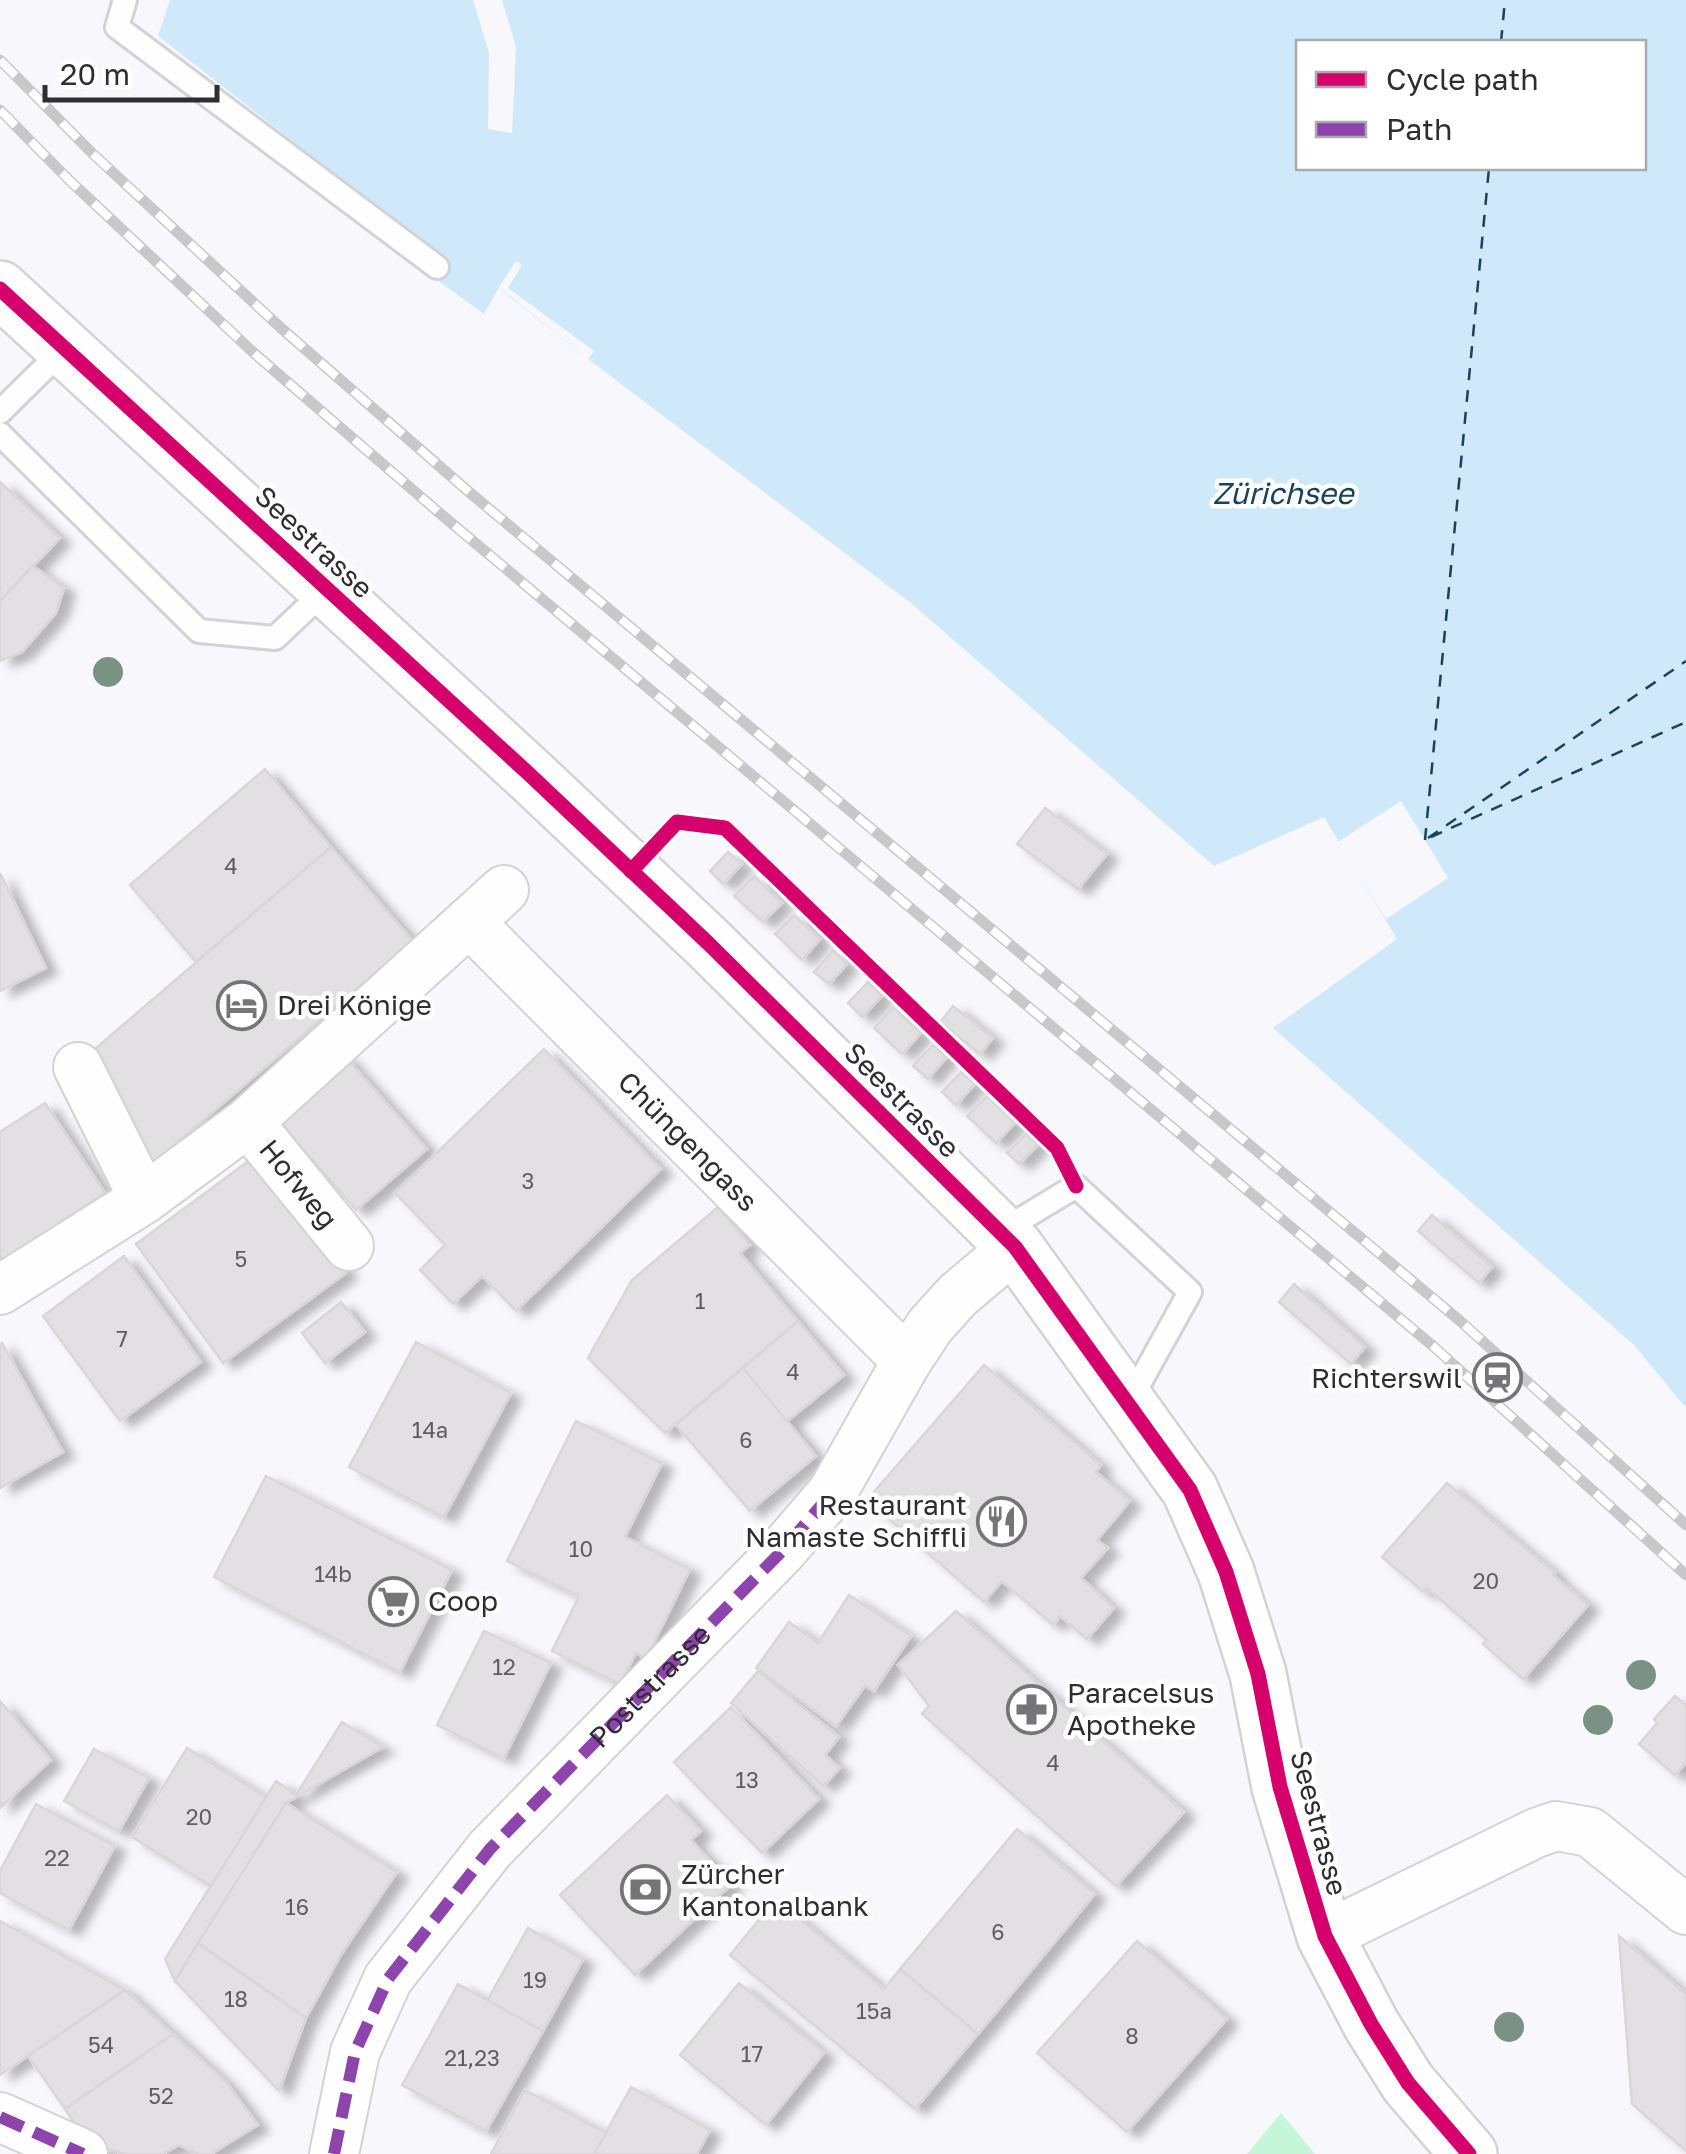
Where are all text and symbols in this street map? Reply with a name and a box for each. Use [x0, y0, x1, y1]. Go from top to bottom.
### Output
scale bar [45, 40, 218, 102]
legend [1296, 40, 1646, 170]
text: 20 m [60, 56, 130, 92]
text: Cycle path [1386, 61, 1539, 97]
text: Path [1386, 111, 1452, 147]
water label: Zürichsee [1213, 475, 1356, 511]
street label: Seestrasse [249, 479, 380, 604]
house number: 4 [224, 852, 238, 879]
hotel icon: Drei Könige [216, 979, 268, 1031]
place label: Drei Könige [277, 988, 432, 1021]
street label: Seestrasse [838, 1035, 967, 1164]
street label: Chüngengass [612, 1064, 765, 1218]
street label: Hofweg [253, 1133, 345, 1235]
house number: 3 [522, 1167, 534, 1194]
house number: 5 [235, 1245, 247, 1272]
house number: 1 [695, 1287, 706, 1314]
house number: 7 [116, 1325, 128, 1352]
station icon: Richterswil [1471, 1352, 1523, 1404]
house number: 4 [786, 1358, 800, 1385]
place label: Richterswil [1311, 1361, 1462, 1394]
house number: 14a [412, 1416, 448, 1443]
house number: 6 [739, 1426, 753, 1453]
place label: Restaurant Namaste Schiffli [745, 1488, 967, 1553]
restaurant icon: Restaurant Namaste Schiffli [976, 1495, 1028, 1547]
house number: 10 [569, 1535, 593, 1562]
house number: 14b [314, 1560, 352, 1587]
house number: 20 [1473, 1567, 1499, 1594]
supermarket icon: Coop [367, 1575, 419, 1627]
place label: Coop [428, 1584, 498, 1617]
street label: Poststrasse [582, 1617, 717, 1754]
house number: 12 [492, 1653, 516, 1680]
place label: Paracelsus Apotheke [1067, 1676, 1214, 1741]
pharmacy icon: Paracelsus Apotheke [1006, 1683, 1058, 1735]
street label: Seestrasse [1284, 1747, 1355, 1899]
house number: 4 [1046, 1749, 1060, 1776]
house number: 13 [735, 1766, 759, 1793]
house number: 20 [186, 1803, 212, 1830]
house number: 22 [44, 1844, 70, 1871]
place label: Zürcher Kantonalbank [681, 1857, 869, 1922]
bank icon: Zürcher Kantonalbank [620, 1864, 672, 1916]
house number: 16 [285, 1893, 309, 1920]
house number: 6 [991, 1918, 1005, 1945]
house number: 19 [523, 1966, 547, 1993]
house number: 18 [224, 1985, 248, 2012]
house number: 15a [856, 1997, 892, 2024]
house number: 8 [1125, 2022, 1139, 2049]
house number: 54 [88, 2031, 114, 2058]
house number: 17 [741, 2040, 763, 2067]
house number: 21,23 [444, 2044, 500, 2071]
house number: 52 [148, 2082, 174, 2109]

